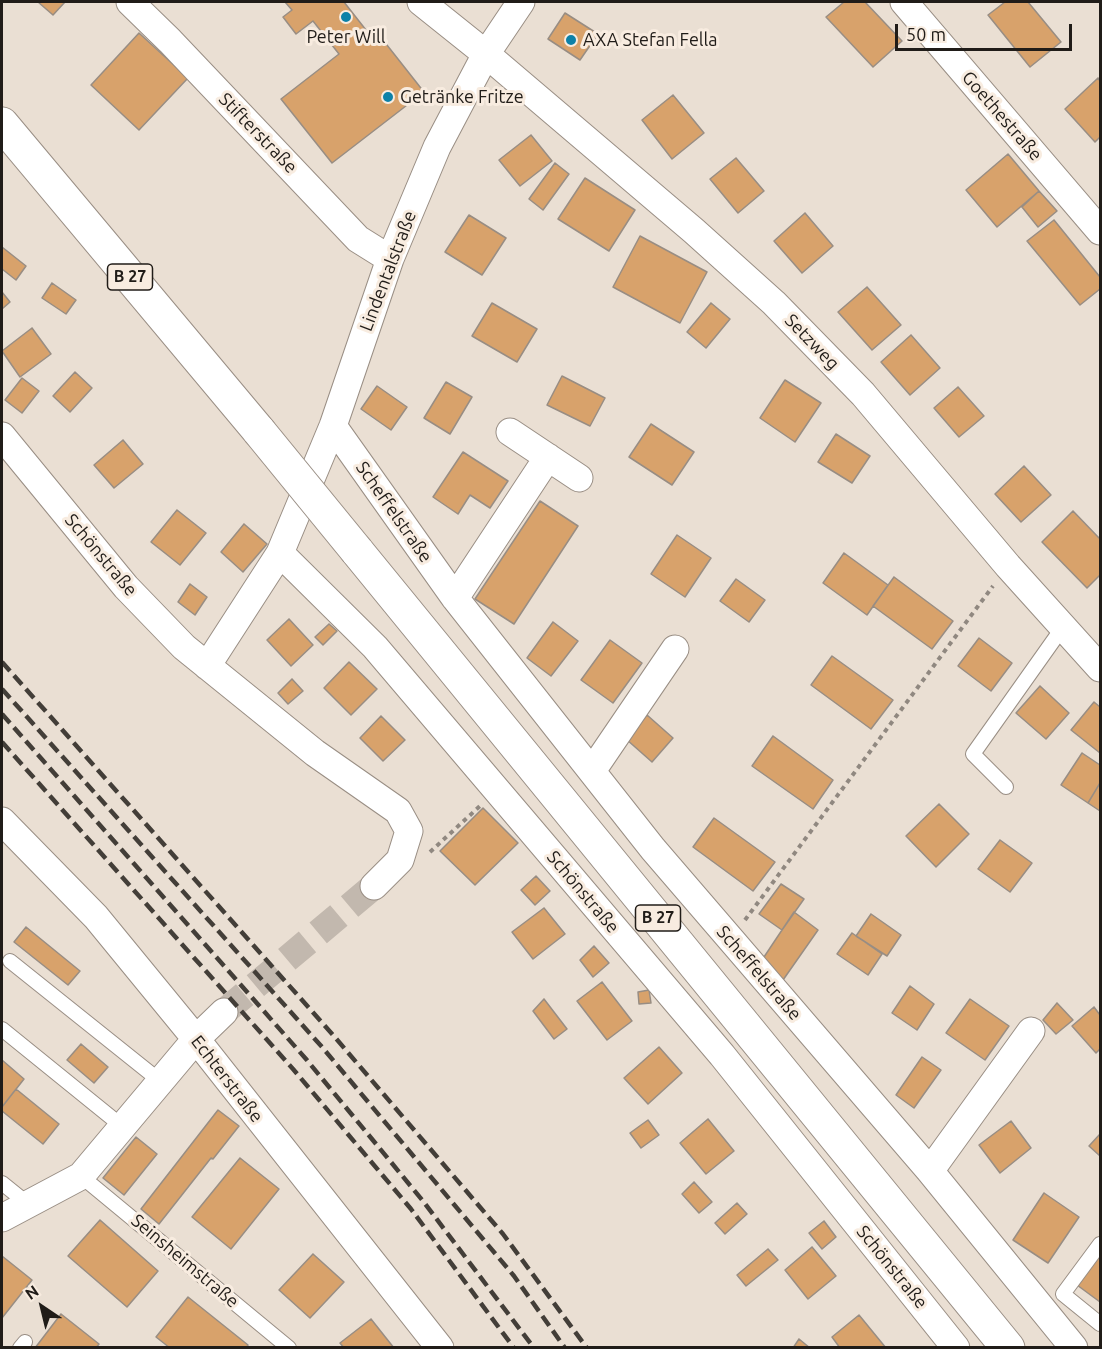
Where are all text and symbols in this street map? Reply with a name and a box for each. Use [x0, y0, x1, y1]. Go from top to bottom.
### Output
marker: Peter Will [339, 10, 353, 24]
scale bar [898, 12, 1075, 50]
text: 50 m [906, 24, 946, 44]
place label: Peter Will [306, 26, 386, 48]
place label: AXA Stefan Fella [583, 29, 718, 51]
marker: AXA Stefan Fella [564, 33, 578, 47]
street label: Goethestraße [957, 67, 1047, 165]
place label: Getränke Fritze [400, 86, 524, 108]
street label: Stifterstraße [214, 88, 302, 178]
marker: Getränke Fritze [381, 90, 395, 104]
street label: Lindentalstraße [355, 208, 421, 334]
road number: B 27 [108, 264, 152, 290]
street label: Setzweg [780, 310, 844, 374]
street label: Scheffelstraße [351, 457, 437, 567]
street label: Schönstraße [60, 510, 142, 600]
street label: Schönstraße [542, 847, 624, 937]
road number: B 27 [636, 905, 680, 931]
street label: Scheffelstraße [712, 921, 806, 1025]
street label: Echterstraße [186, 1031, 268, 1127]
street label: Seinsheimstraße [127, 1210, 243, 1312]
street label: Schönstraße [852, 1221, 932, 1313]
north arrow [12, 1277, 72, 1337]
text: N [22, 1281, 42, 1303]

